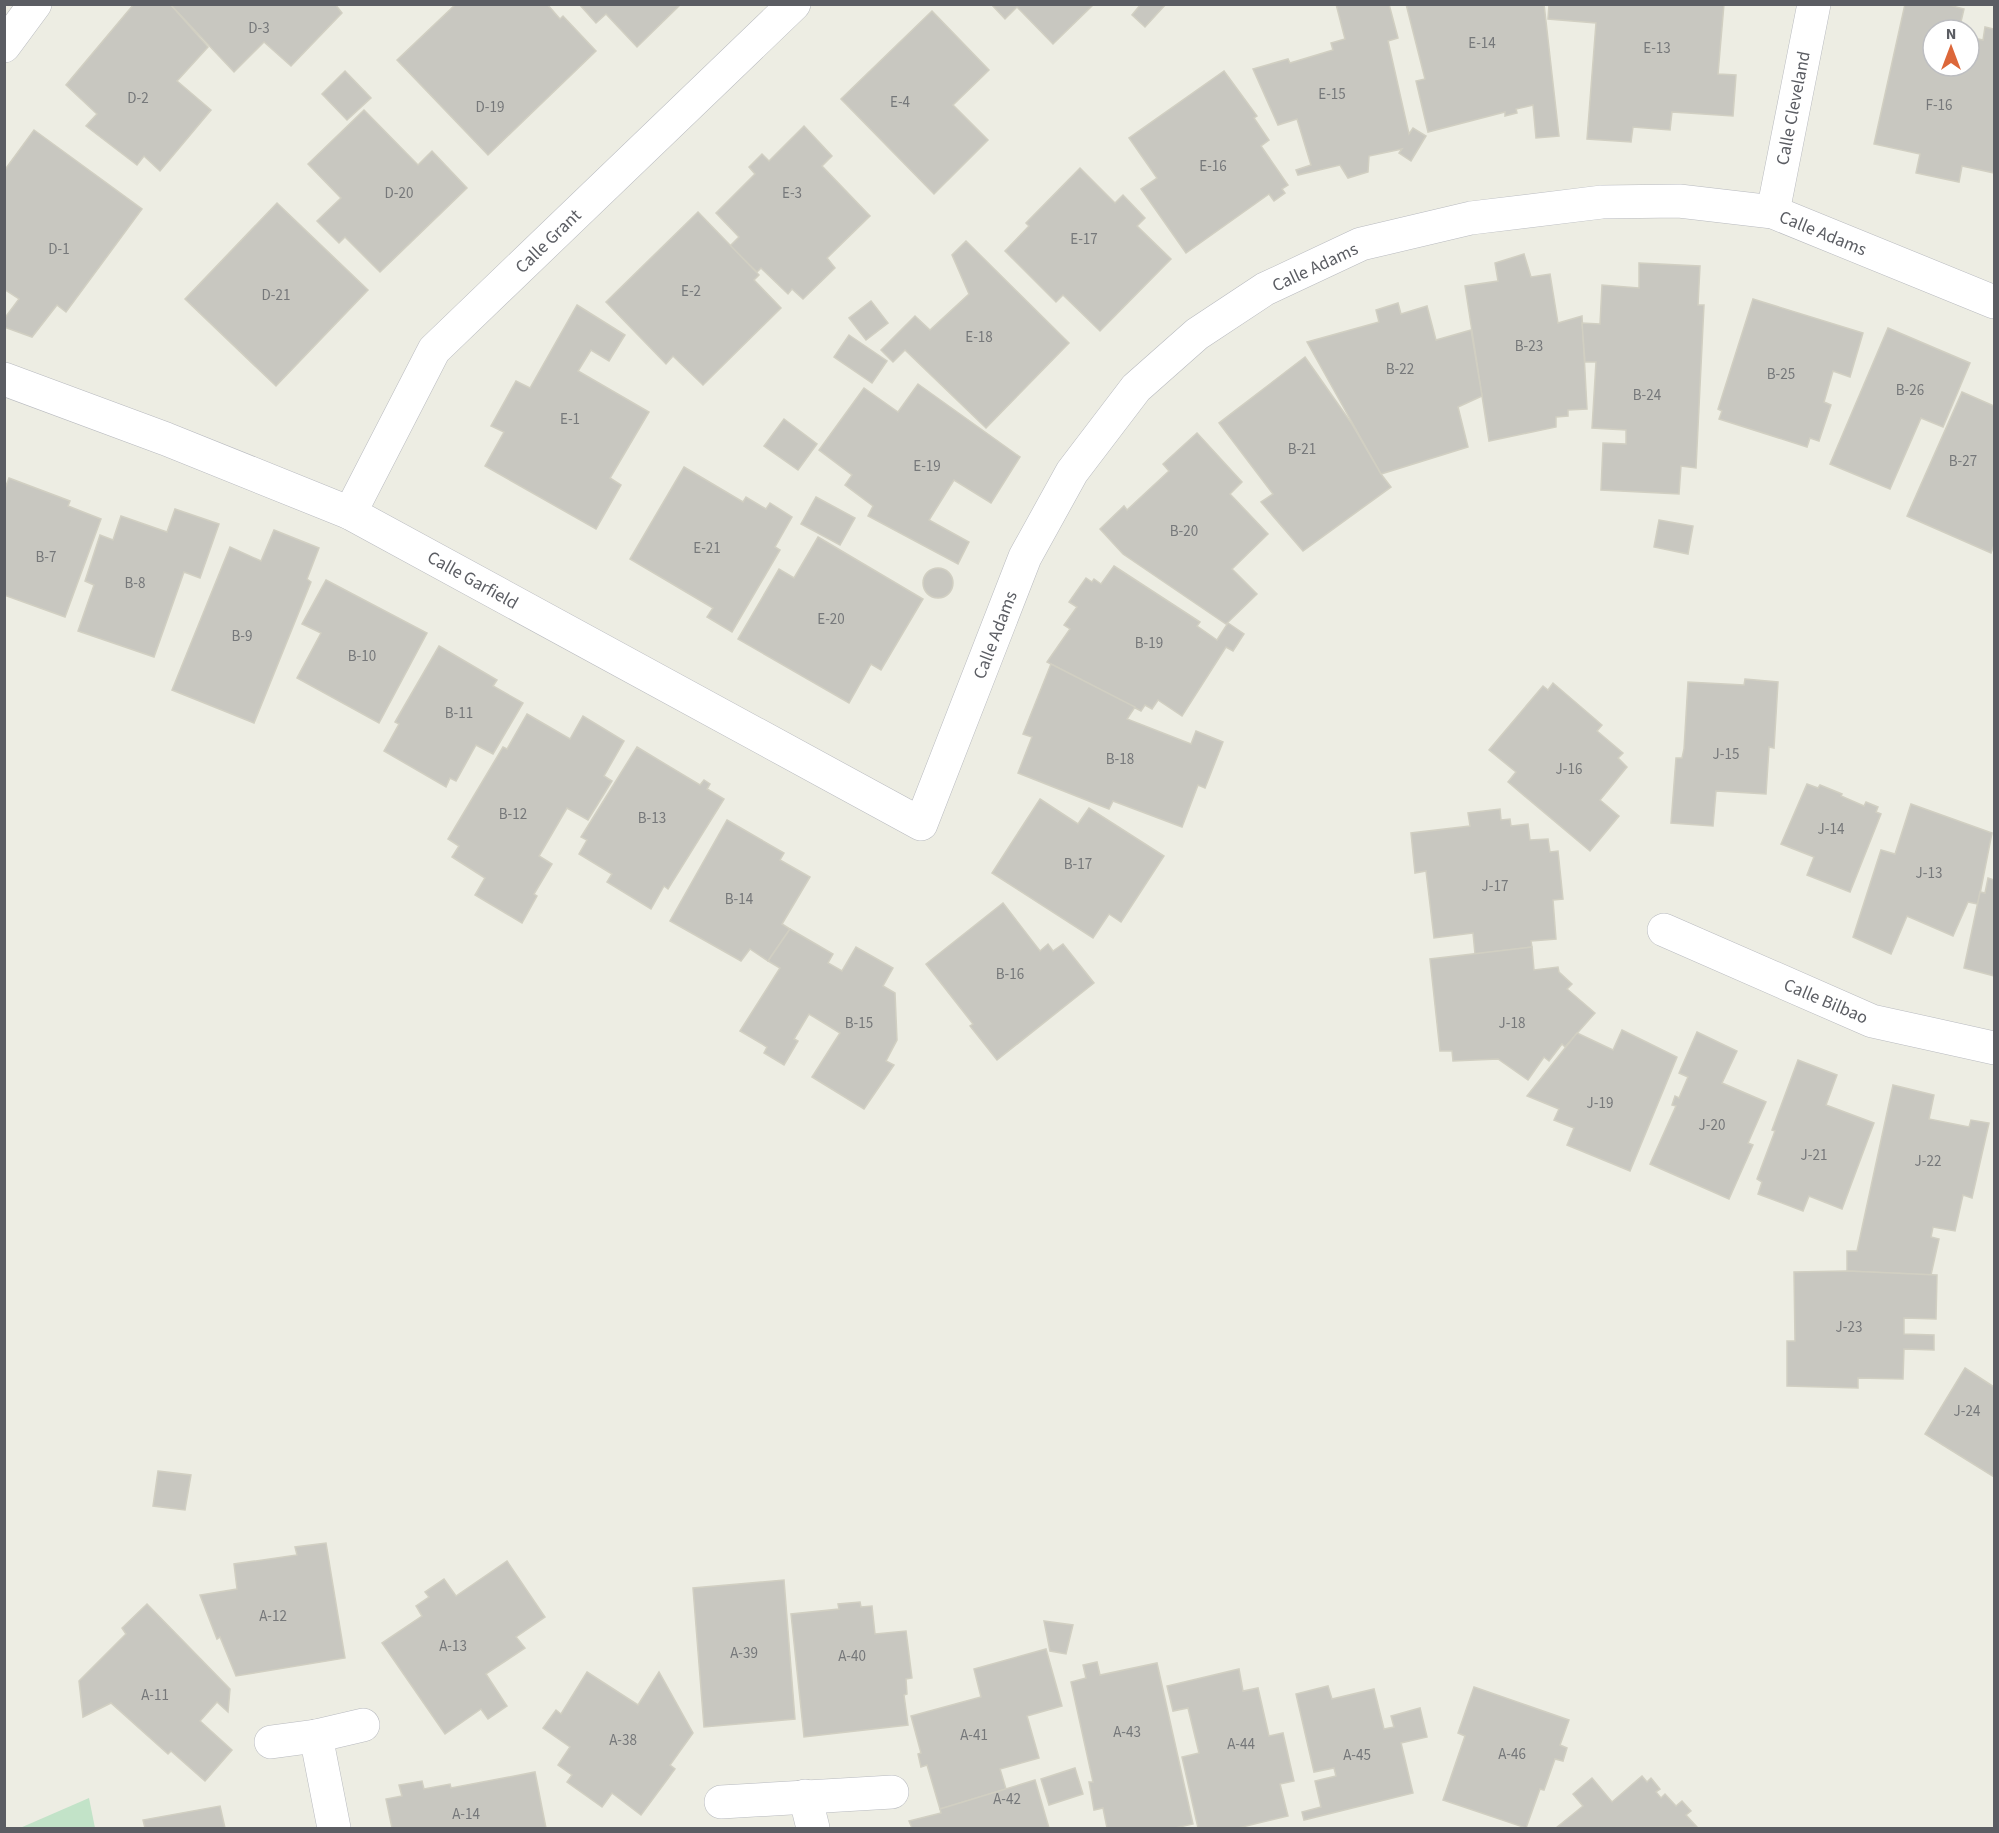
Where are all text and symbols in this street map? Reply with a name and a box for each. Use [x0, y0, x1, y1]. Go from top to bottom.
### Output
house number: D-3 [248, 18, 270, 39]
north arrow [1921, 18, 1981, 78]
text: N [1946, 23, 1956, 45]
house number: E-14 [1468, 33, 1496, 54]
house number: E-13 [1643, 38, 1671, 59]
street label: Calle Cleveland [1770, 49, 1817, 167]
house number: E-15 [1318, 84, 1346, 105]
house number: D-2 [127, 88, 149, 109]
house number: E-4 [890, 92, 911, 113]
house number: F-16 [1926, 95, 1953, 116]
house number: D-19 [476, 97, 504, 118]
house number: E-16 [1199, 156, 1227, 177]
house number: D-20 [385, 183, 413, 204]
house number: E-3 [782, 183, 802, 204]
street label: Calle Grant [510, 204, 587, 279]
street label: Calle Adams [1775, 205, 1870, 262]
house number: E-17 [1070, 229, 1098, 250]
street label: Calle Adams [1268, 237, 1362, 298]
house number: D-1 [48, 239, 70, 260]
house number: E-2 [681, 281, 701, 302]
house number: D-21 [262, 285, 290, 306]
house number: E-18 [965, 327, 993, 348]
house number: B-23 [1515, 336, 1543, 357]
house number: B-22 [1386, 359, 1414, 380]
house number: B-25 [1767, 364, 1795, 385]
house number: B-26 [1896, 380, 1924, 401]
house number: B-24 [1633, 385, 1662, 406]
house number: E-1 [560, 409, 580, 430]
house number: B-21 [1288, 439, 1316, 460]
house number: B-27 [1949, 451, 1977, 472]
house number: E-19 [913, 456, 941, 477]
house number: B-20 [1170, 521, 1198, 542]
house number: E-21 [693, 538, 721, 559]
street label: Calle Garfield [423, 545, 523, 616]
house number: B-7 [36, 547, 56, 568]
house number: B-8 [125, 573, 145, 594]
street label: Calle Adams [967, 588, 1024, 683]
house number: E-20 [817, 609, 845, 630]
house number: B-9 [232, 626, 252, 647]
house number: B-19 [1135, 633, 1163, 654]
house number: B-10 [348, 646, 376, 667]
house number: B-11 [445, 703, 473, 724]
house number: J-15 [1713, 744, 1739, 765]
house number: B-18 [1106, 749, 1134, 770]
house number: J-16 [1556, 759, 1582, 780]
house number: B-12 [499, 804, 527, 825]
house number: B-13 [638, 808, 666, 829]
house number: J-14 [1818, 819, 1845, 840]
house number: B-17 [1064, 854, 1092, 875]
house number: J-13 [1916, 863, 1942, 884]
house number: J-17 [1482, 876, 1508, 897]
house number: B-14 [725, 889, 754, 910]
house number: B-16 [996, 964, 1024, 985]
street label: Calle Bilbao [1780, 973, 1872, 1030]
house number: B-15 [845, 1013, 873, 1034]
house number: J-18 [1499, 1013, 1525, 1034]
house number: J-19 [1587, 1093, 1613, 1114]
house number: J-20 [1699, 1115, 1725, 1136]
house number: J-21 [1801, 1145, 1827, 1166]
house number: J-22 [1915, 1151, 1941, 1172]
house number: J-23 [1836, 1317, 1862, 1338]
house number: J-24 [1954, 1401, 1981, 1422]
house number: A-12 [259, 1606, 287, 1627]
house number: A-13 [439, 1636, 467, 1657]
house number: A-39 [730, 1643, 758, 1664]
house number: A-40 [838, 1646, 866, 1667]
house number: A-11 [141, 1685, 169, 1706]
house number: A-43 [1113, 1722, 1141, 1743]
house number: A-41 [960, 1725, 988, 1746]
house number: A-38 [609, 1730, 637, 1751]
house number: A-44 [1227, 1734, 1255, 1755]
house number: A-46 [1498, 1744, 1526, 1765]
house number: A-45 [1343, 1745, 1371, 1766]
house number: A-42 [993, 1789, 1021, 1810]
house number: A-14 [452, 1804, 480, 1825]

